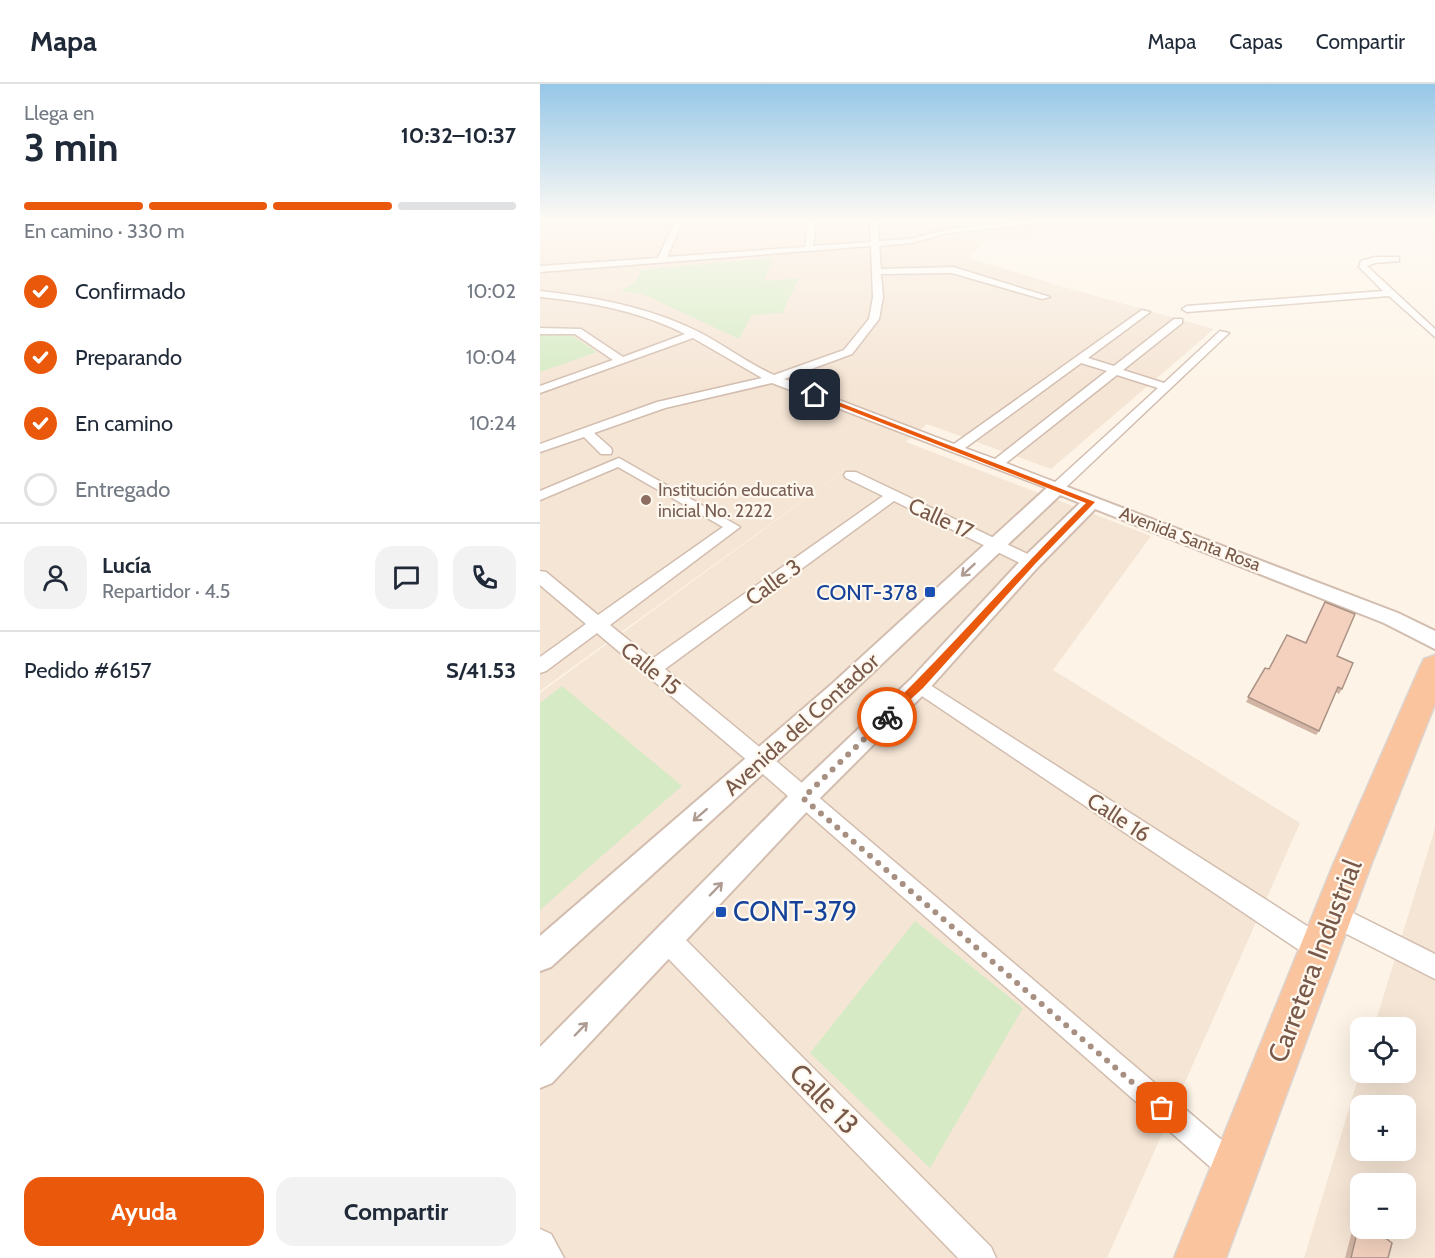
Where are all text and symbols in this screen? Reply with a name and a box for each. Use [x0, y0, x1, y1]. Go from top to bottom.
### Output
text: Mapa [30, 24, 97, 58]
text: Mapa [1148, 29, 1196, 54]
text: Capas [1229, 29, 1283, 54]
text: Compartir [1316, 29, 1405, 54]
text: Llega en [24, 101, 94, 125]
text: 10:32–10:37 [401, 122, 516, 149]
text: 3 min [24, 123, 119, 171]
text: En camino · 330 m [24, 219, 185, 243]
icon: check [24, 275, 57, 308]
text: Confirmado [75, 278, 186, 305]
text: 10:02 [467, 279, 516, 303]
icon: check [24, 341, 57, 374]
text: Preparando [75, 344, 182, 371]
text: 10:04 [466, 345, 516, 369]
pin [789, 369, 840, 420]
icon: home [798, 378, 831, 411]
icon: check [24, 407, 57, 440]
text: En camino [75, 410, 173, 437]
text: 10:24 [469, 411, 516, 435]
text: Entregado [75, 476, 170, 503]
place label: Institución educativa inicial No. 2222 [658, 479, 814, 522]
street label: Calle 17 [904, 492, 978, 545]
marker: Institución educativa inicial No. 2222 [639, 493, 653, 507]
street label: Avenida Santa Rosa [1116, 502, 1264, 576]
button: person [24, 546, 87, 609]
button: chat [375, 546, 438, 609]
button: phone [453, 546, 516, 609]
text: Lucía [102, 552, 151, 579]
street label: Calle 3 [740, 553, 807, 612]
one-way arrow [960, 563, 975, 578]
text: Repartidor · 4.5 [102, 579, 230, 603]
place label: CONT-378 [816, 579, 918, 606]
marker: CONT-378 [923, 585, 937, 599]
street label: Calle 15 [615, 636, 686, 701]
street label: Avenida del Contador [718, 648, 885, 801]
text: Pedido #6157 [24, 657, 152, 684]
text: S/41.53 [446, 657, 516, 684]
courier [857, 687, 917, 747]
icon: bike [871, 701, 904, 734]
street label: Calle 16 [1082, 787, 1156, 848]
one-way arrow [693, 808, 708, 822]
street label: Carretera Industrial [1261, 854, 1369, 1067]
one-way arrow [709, 882, 724, 897]
place label: CONT-379 [733, 895, 857, 928]
marker: CONT-379 [714, 905, 728, 919]
map controls [1350, 1017, 1416, 1239]
button: locate [1350, 1017, 1416, 1083]
one-way arrow [574, 1022, 588, 1037]
street label: Calle 13 [783, 1056, 866, 1141]
pin [1136, 1082, 1187, 1133]
icon: bag [1145, 1091, 1178, 1124]
button: + [1350, 1095, 1416, 1161]
button: − [1350, 1173, 1416, 1239]
button: Ayuda [24, 1177, 264, 1246]
button: Compartir [276, 1177, 516, 1246]

